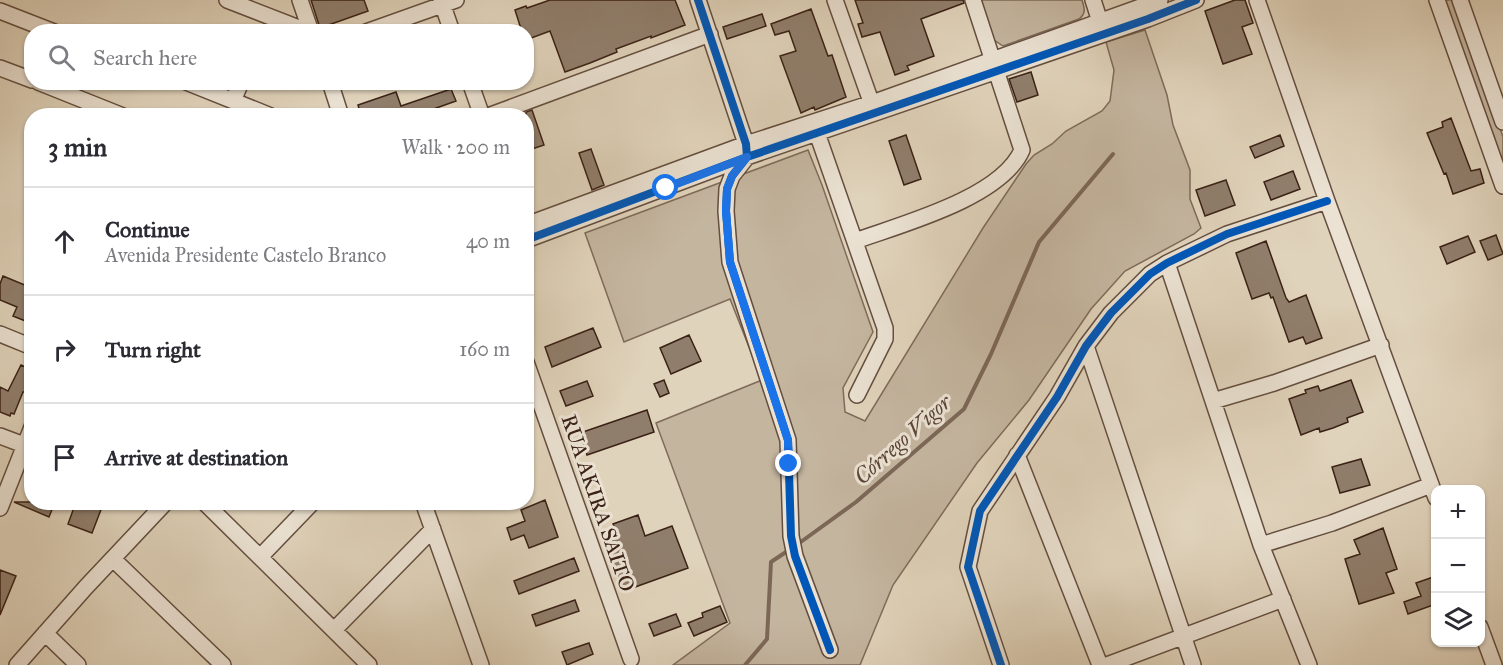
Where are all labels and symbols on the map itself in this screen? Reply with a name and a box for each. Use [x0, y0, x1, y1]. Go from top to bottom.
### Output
route start [652, 174, 678, 200]
water label: Córrego Vigor [848, 387, 958, 490]
street label: RUA AKIRA SAITO [555, 411, 641, 595]
route end [775, 450, 801, 476]

